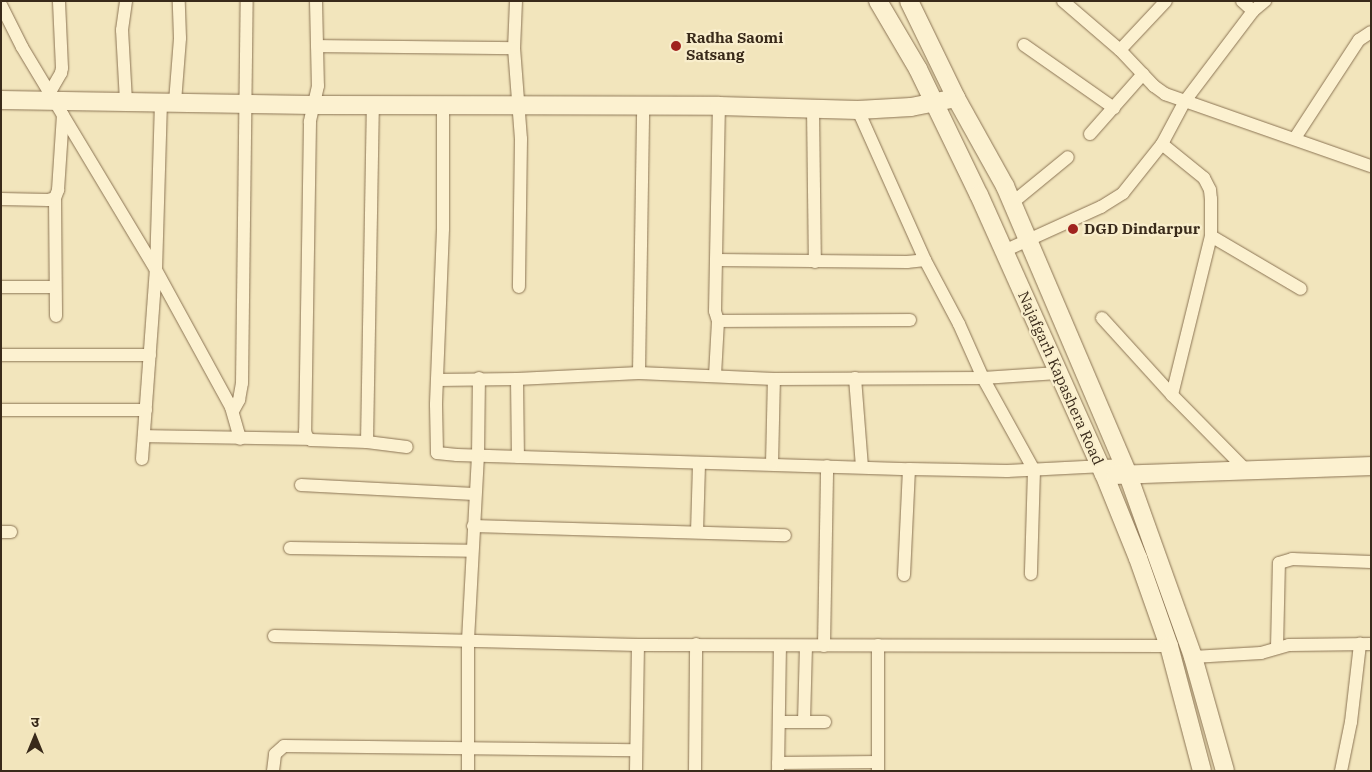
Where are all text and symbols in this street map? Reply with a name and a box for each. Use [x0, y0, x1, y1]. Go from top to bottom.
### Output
place label: Radha Saomi Satsang [686, 28, 783, 63]
marker: Radha Saomi Satsang [670, 40, 682, 52]
place label: DGD Dindarpur [1084, 220, 1200, 238]
marker: DGD Dindarpur [1066, 222, 1080, 236]
street label: Najafgarh Kapashera Road [1014, 288, 1108, 468]
north arrow [10, 712, 60, 762]
text: उ [31, 713, 39, 731]

